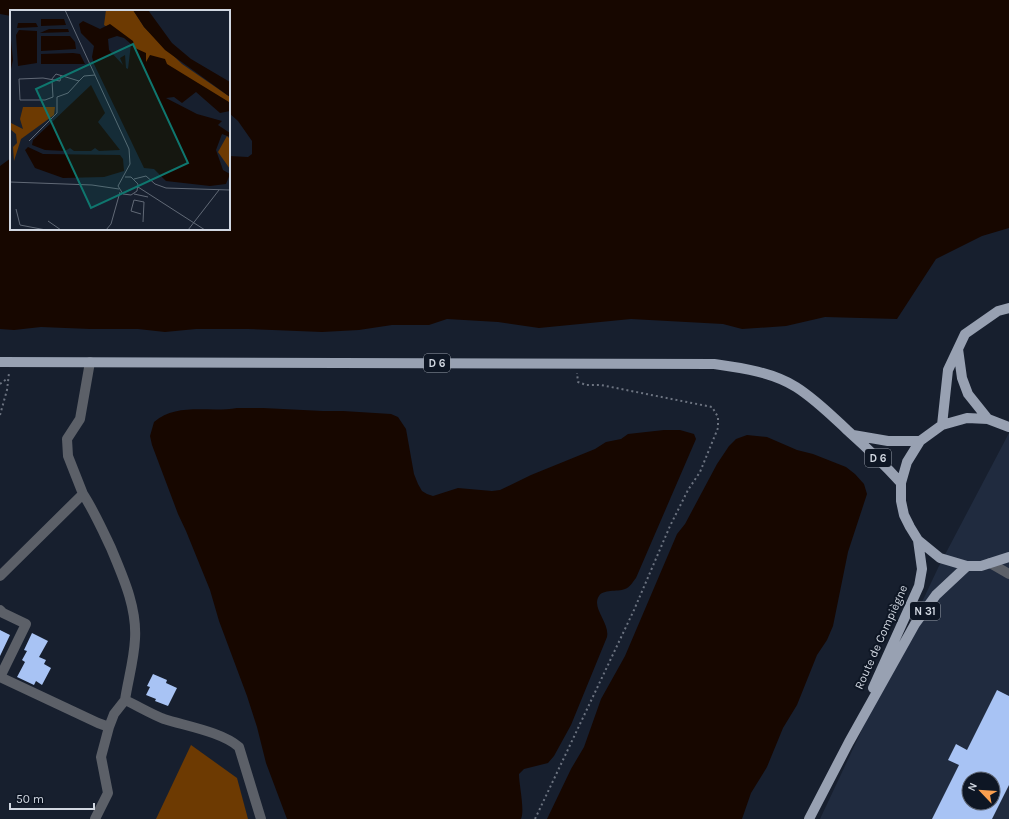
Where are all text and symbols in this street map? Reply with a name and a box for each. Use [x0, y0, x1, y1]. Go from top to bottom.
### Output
inset map [10, 10, 230, 230]
road number: D 6 [424, 354, 450, 372]
road number: D 6 [865, 449, 891, 467]
street label: Route de Compiègne [852, 583, 910, 691]
road number: N 31 [910, 602, 940, 620]
north arrow [961, 771, 1001, 811]
text: N [965, 781, 980, 793]
scale bar [10, 785, 94, 811]
text: 50 m [16, 792, 44, 806]

